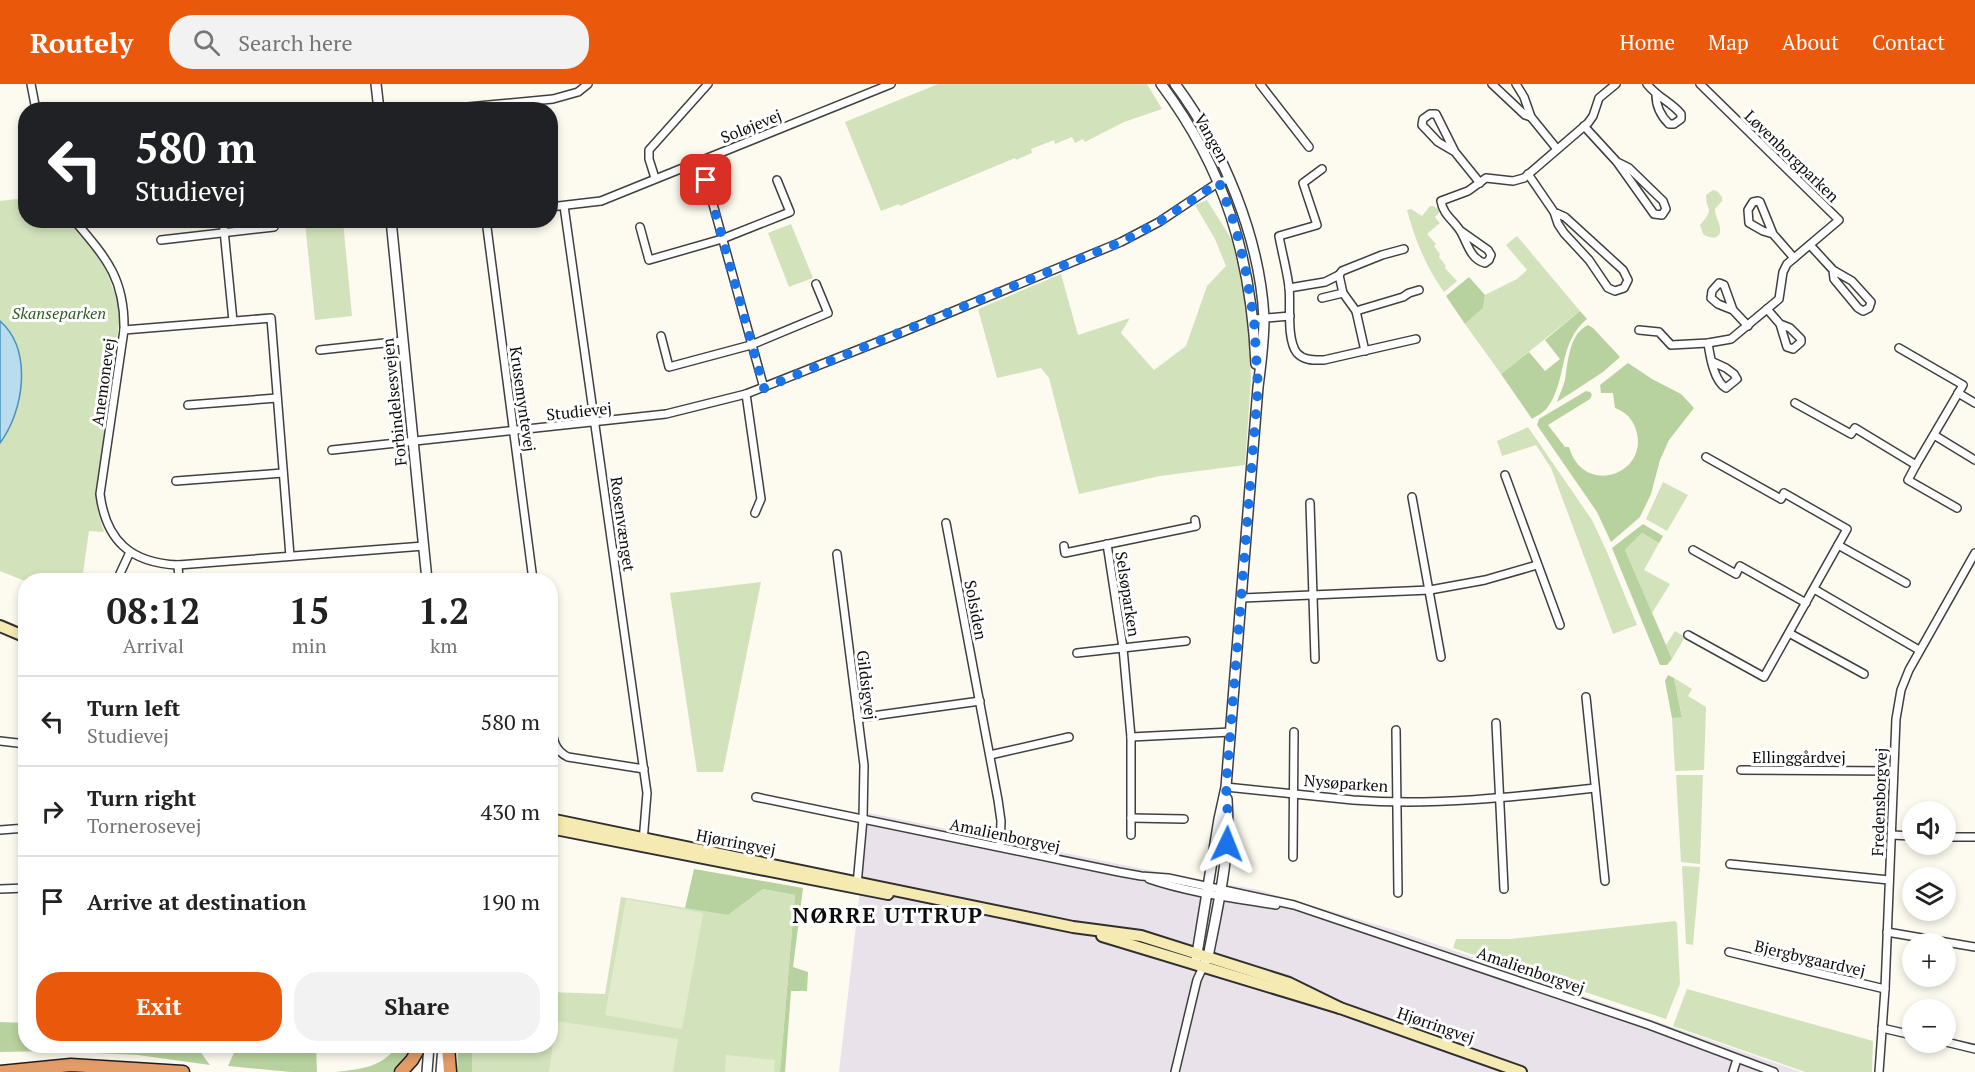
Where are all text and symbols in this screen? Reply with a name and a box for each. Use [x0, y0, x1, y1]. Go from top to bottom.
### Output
search box [169, 15, 589, 69]
text: Routely [30, 24, 133, 61]
icon: search [190, 26, 223, 59]
text: Search here [238, 28, 353, 57]
text: Home [1619, 28, 1675, 56]
text: Map [1708, 28, 1749, 56]
text: About [1782, 28, 1839, 56]
text: Contact [1872, 28, 1945, 56]
street label: Soløjevej [717, 104, 785, 148]
street label: Løvenborgparken [1740, 105, 1845, 207]
street label: Vangen [1189, 109, 1235, 167]
text: 580 m [135, 119, 256, 175]
icon: left [36, 126, 114, 204]
pin [680, 154, 731, 205]
icon: arrive [689, 163, 722, 196]
text: Studievej [135, 173, 246, 209]
park label: Skanseparken [12, 302, 106, 324]
street label: Anemonevej [86, 336, 120, 428]
street label: Forbindelsesvejen [376, 337, 412, 467]
street label: Krusemyntevej [505, 345, 541, 453]
street label: Studievej [545, 397, 613, 425]
street label: Rosenvænget [605, 475, 641, 573]
street label: Selsøparken [1110, 550, 1146, 639]
street label: Solsiden [959, 578, 993, 642]
text: 08:12 [107, 587, 200, 634]
text: 15 [289, 587, 330, 634]
text: 1.2 [418, 587, 469, 634]
text: Arrival [123, 632, 184, 659]
text: min [292, 632, 327, 659]
text: km [430, 632, 458, 659]
street label: Gildsigvej [852, 649, 882, 721]
text: Turn left [87, 693, 180, 722]
icon: left [36, 705, 69, 738]
text: 580 m [480, 707, 540, 736]
text: Studievej [87, 722, 169, 749]
street label: Ellinggårdvej [1752, 746, 1846, 768]
street label: Fredensborgvej [1866, 747, 1892, 857]
street label: Nysøparken [1303, 769, 1389, 797]
text: Turn right [87, 783, 196, 812]
icon: right [36, 795, 69, 828]
text: 430 m [480, 797, 540, 826]
map controls [1902, 801, 1956, 1053]
button: sound [1902, 801, 1956, 855]
text: Tornerosevej [87, 812, 202, 839]
position arrow [1195, 812, 1259, 876]
street label: Amalienborgvej [948, 813, 1062, 857]
street label: Hjørringvej [694, 824, 778, 860]
button: layers [1902, 867, 1956, 921]
icon: arrive [36, 885, 69, 918]
text: Arrive at destination [87, 887, 306, 916]
text: 190 m [480, 887, 540, 916]
district label: NØRRE UTTRUP [792, 900, 984, 929]
button: + [1902, 933, 1956, 987]
street label: Bjergbygaardvej [1752, 935, 1868, 981]
street label: Amalienborgvej [1474, 941, 1588, 999]
button: Exit [36, 972, 282, 1041]
button: Share [294, 972, 540, 1041]
button: − [1902, 999, 1956, 1053]
street label: Hjørringvej [1394, 1001, 1478, 1049]

